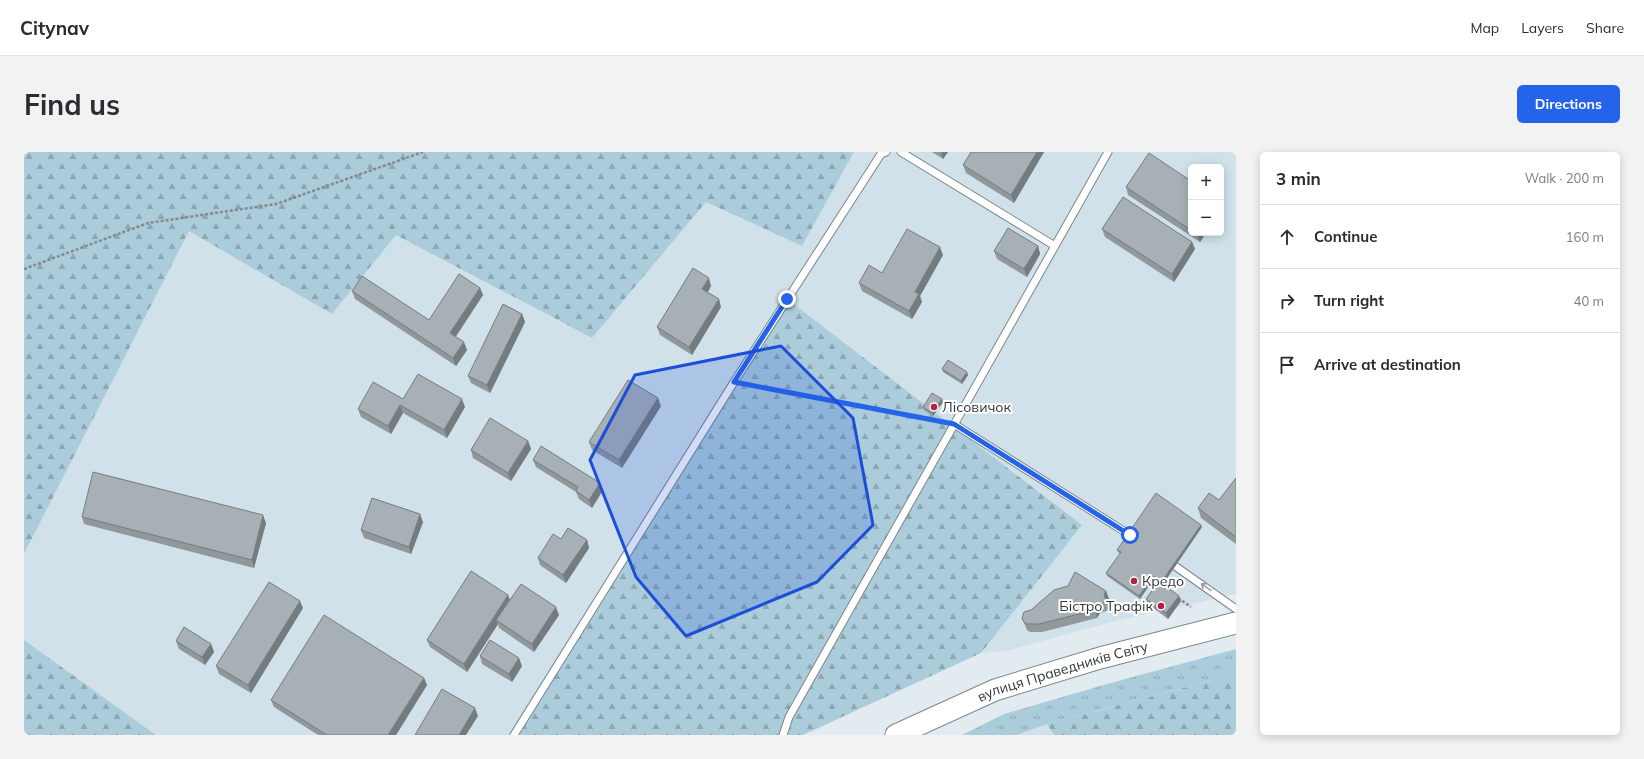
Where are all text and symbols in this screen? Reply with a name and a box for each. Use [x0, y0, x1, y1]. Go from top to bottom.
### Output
text: Citynav [20, 16, 89, 40]
text: Map [1470, 19, 1499, 37]
text: Layers [1521, 19, 1564, 37]
text: Share [1586, 19, 1624, 37]
button: Directions [1517, 85, 1620, 123]
text: Find us [24, 87, 120, 122]
map controls [1188, 164, 1224, 236]
button: + [1188, 164, 1224, 200]
text: 3 min [1276, 168, 1321, 189]
text: Walk · 200 m [1525, 170, 1604, 186]
button: − [1188, 200, 1224, 236]
icon: ahead [1276, 226, 1298, 248]
text: Continue [1314, 227, 1377, 246]
text: 160 m [1566, 229, 1604, 245]
route end [778, 290, 796, 308]
icon: right [1276, 290, 1298, 312]
text: Turn right [1314, 291, 1384, 310]
text: 40 m [1574, 293, 1604, 309]
icon: arrive [1276, 354, 1298, 376]
text: Arrive at destination [1314, 355, 1461, 374]
place label: Лісовичок [942, 398, 1012, 416]
marker: Лісовичок [929, 402, 939, 412]
route start [1121, 526, 1139, 544]
place label: Кредо [1142, 572, 1184, 590]
marker: Кредо [1129, 576, 1139, 586]
one-way arrow [1200, 583, 1211, 591]
place label: Бістро Трафік [1059, 597, 1153, 615]
marker: Бістро Трафік [1156, 601, 1166, 611]
street label: вулиця Праведників Світу [974, 637, 1150, 706]

